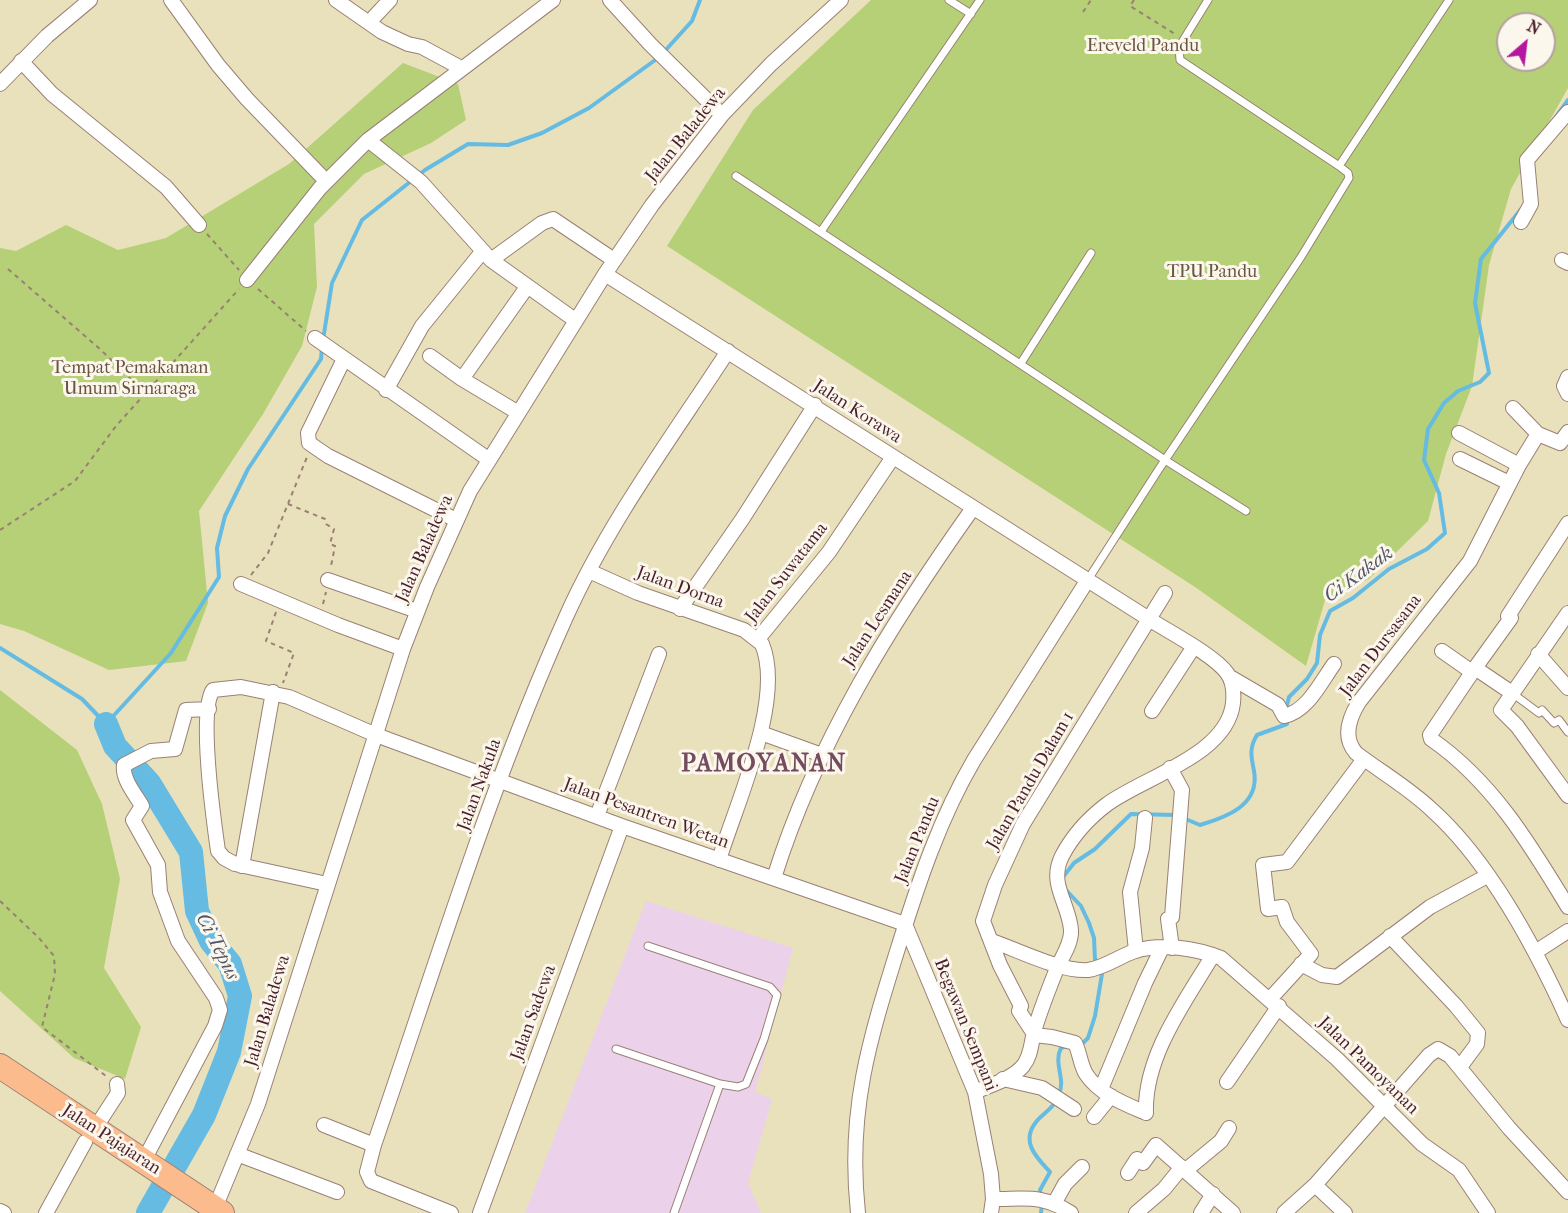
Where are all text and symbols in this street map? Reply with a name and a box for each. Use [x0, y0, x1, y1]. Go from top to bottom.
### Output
north arrow [1496, 12, 1556, 72]
text: N [1524, 16, 1544, 39]
park label: Ereveld Pandu [1087, 36, 1199, 58]
street label: Jalan Baladewa [641, 83, 731, 187]
park label: TPU Pandu [1167, 262, 1257, 284]
park label: Tempat Pemakaman Umum Sirnaraga [52, 358, 208, 400]
street label: Jalan Korawa [809, 375, 905, 449]
street label: Jalan Baladewa [392, 492, 458, 606]
street label: Jalan Suwatama [741, 519, 833, 627]
water label: Ci Kakak [1320, 542, 1398, 608]
street label: Jalan Dorna [633, 562, 727, 614]
street label: Jalan Lesmana [839, 567, 917, 671]
street label: Jalan Dursasana [1335, 591, 1427, 701]
street label: Jalan Pandu Dalam 1 [983, 708, 1079, 854]
street label: Jalan Nakula [453, 736, 507, 834]
district label: PAMOYANAN [681, 751, 847, 779]
street label: Jalan Pesantren Wetan [560, 774, 732, 854]
street label: Jalan Pandu [891, 793, 945, 887]
water label: Ci Tepus [190, 910, 244, 984]
street label: Jalan Baladewa [241, 953, 295, 1069]
street label: Begawan Sempani [929, 956, 1001, 1094]
street label: Jalan Sadewa [507, 962, 561, 1064]
street label: Jalan Pamoyanan [1313, 1012, 1423, 1120]
street label: Jalan Pajajaran [57, 1100, 165, 1180]

